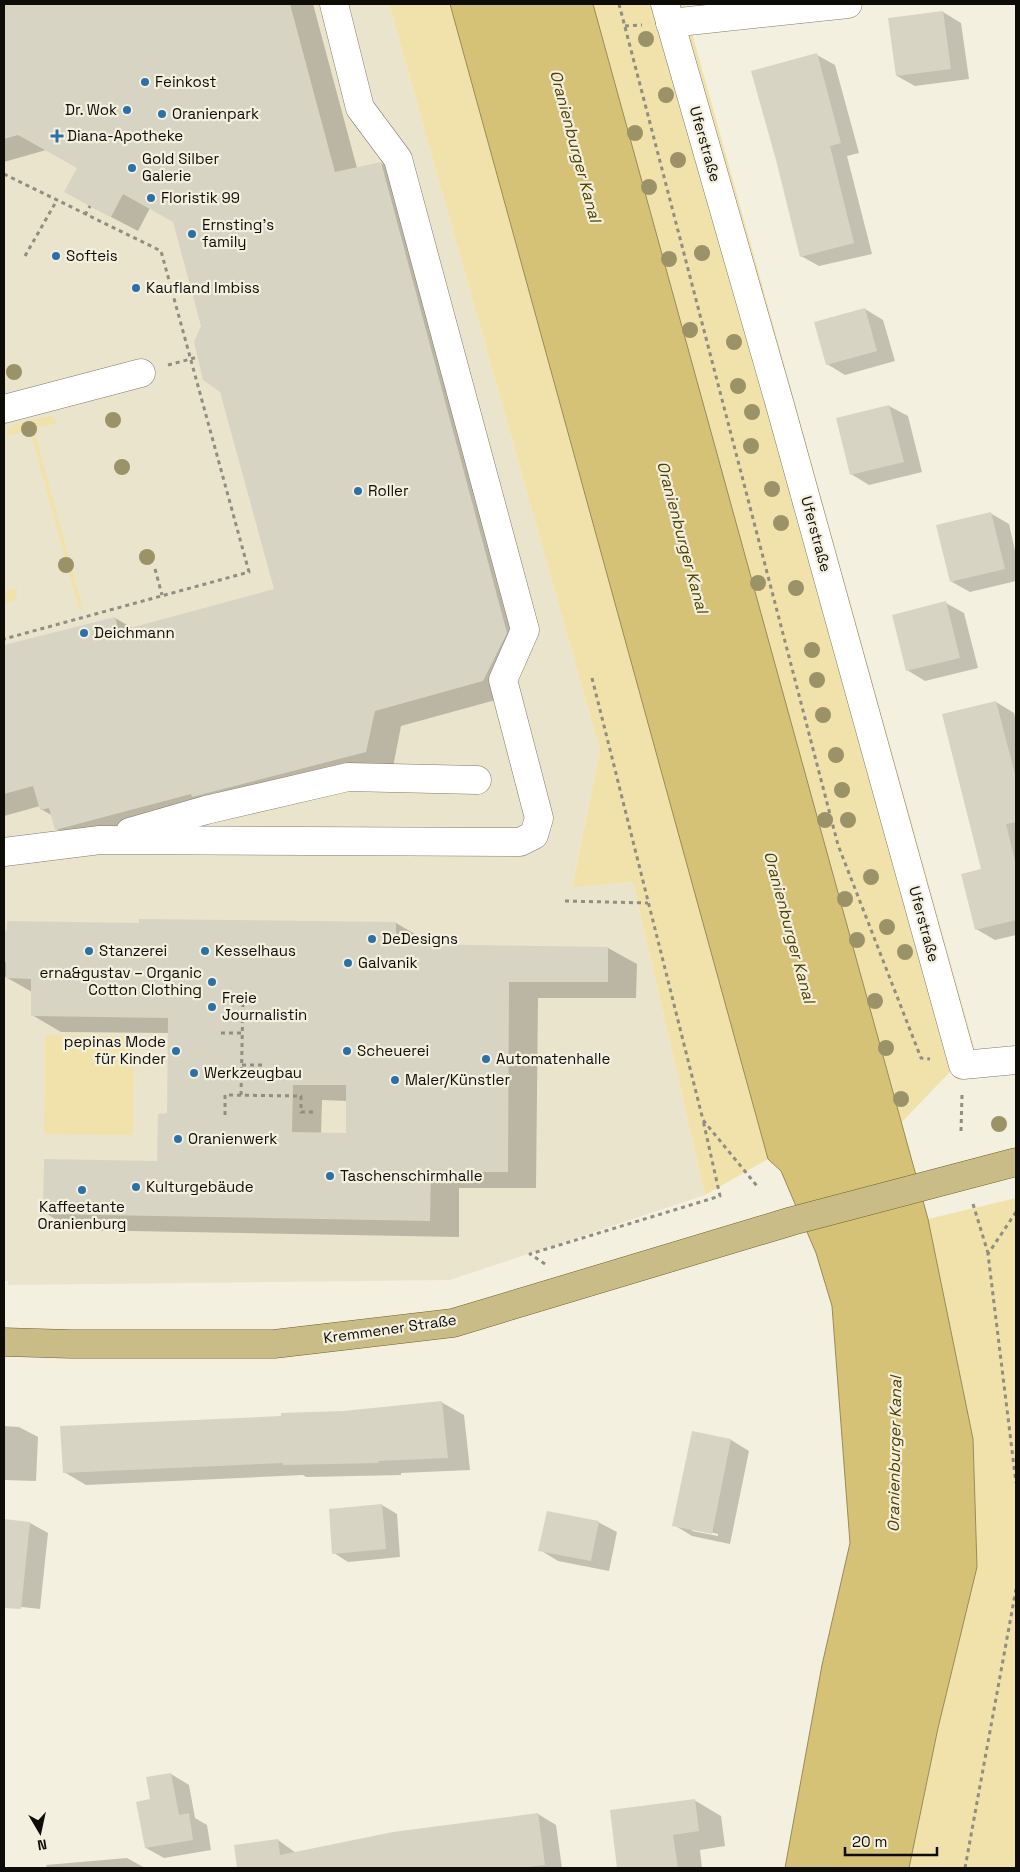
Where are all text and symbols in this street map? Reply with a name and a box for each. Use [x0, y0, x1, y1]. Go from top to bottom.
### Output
water label: Oranienburger Kanal [545, 68, 606, 226]
place label: Feinkost [155, 72, 216, 91]
marker: Feinkost [139, 76, 151, 88]
place label: Dr. Wok [65, 100, 117, 119]
marker: Dr. Wok [121, 104, 133, 116]
place label: Oranienpark [172, 104, 259, 123]
street label: Uferstraße [686, 104, 725, 184]
marker: Oranienpark [156, 108, 168, 120]
place label: Diana-Apotheke [67, 126, 183, 145]
marker: Diana-Apotheke [51, 130, 63, 142]
place label: Gold Silber Galerie [142, 149, 219, 185]
marker: Gold Silber Galerie [126, 162, 138, 174]
place label: Floristik 99 [161, 188, 240, 207]
marker: Floristik 99 [145, 192, 157, 204]
place label: Ernsting's family [202, 215, 274, 251]
marker: Ernsting's family [186, 228, 198, 240]
place label: Softeis [66, 246, 118, 265]
marker: Softeis [50, 250, 62, 262]
place label: Kaufland Imbiss [146, 278, 260, 297]
marker: Kaufland Imbiss [130, 282, 142, 294]
water label: Oranienburger Kanal [652, 459, 713, 617]
place label: Roller [368, 481, 409, 500]
marker: Roller [352, 485, 364, 497]
street label: Uferstraße [797, 494, 836, 574]
place label: Deichmann [94, 623, 175, 642]
marker: Deichmann [78, 627, 90, 639]
water label: Oranienburger Kanal [759, 849, 820, 1007]
street label: Uferstraße [905, 884, 944, 964]
place label: DeDesigns [382, 929, 458, 948]
marker: DeDesigns [366, 933, 378, 945]
place label: Stanzerei [99, 941, 167, 960]
place label: Kesselhaus [215, 941, 296, 960]
marker: Stanzerei [83, 945, 95, 957]
marker: Kesselhaus [199, 945, 211, 957]
place label: Galvanik [358, 953, 418, 972]
marker: Galvanik [342, 957, 354, 969]
place label: erna&gustav – Organic Cotton Clothing [39, 963, 202, 999]
marker: erna&gustav – Organic Cotton Clothing [206, 976, 218, 988]
place label: Freie Journalistin [222, 988, 307, 1024]
marker: Freie Journalistin [206, 1001, 218, 1013]
place label: pepinas Mode für Kinder [64, 1032, 166, 1068]
place label: Scheuerei [357, 1041, 429, 1060]
marker: pepinas Mode für Kinder [170, 1045, 182, 1057]
marker: Scheuerei [341, 1045, 353, 1057]
place label: Automatenhalle [496, 1049, 610, 1068]
marker: Automatenhalle [480, 1053, 492, 1065]
place label: Werkzeugbau [204, 1063, 302, 1082]
marker: Werkzeugbau [188, 1067, 200, 1079]
place label: Maler/Künstler [405, 1070, 510, 1089]
marker: Maler/Künstler [389, 1074, 401, 1086]
place label: Oranienwerk [188, 1129, 277, 1148]
marker: Oranienwerk [172, 1133, 184, 1145]
place label: Taschenschirmhalle [340, 1166, 483, 1185]
marker: Taschenschirmhalle [324, 1170, 336, 1182]
place label: Kulturgebäude [146, 1177, 254, 1196]
marker: Kulturgebäude [130, 1181, 142, 1193]
marker: Kaffeetante Oranienburg [76, 1184, 88, 1196]
place label: Kaffeetante Oranienburg [38, 1197, 126, 1233]
street label: Kremmener Straße [322, 1310, 458, 1347]
water label: Oranienburger Kanal [883, 1374, 906, 1532]
north arrow [15, 1807, 65, 1857]
scale bar [845, 1824, 938, 1856]
text: 20 m [852, 1832, 887, 1851]
text: N [36, 1835, 48, 1854]

